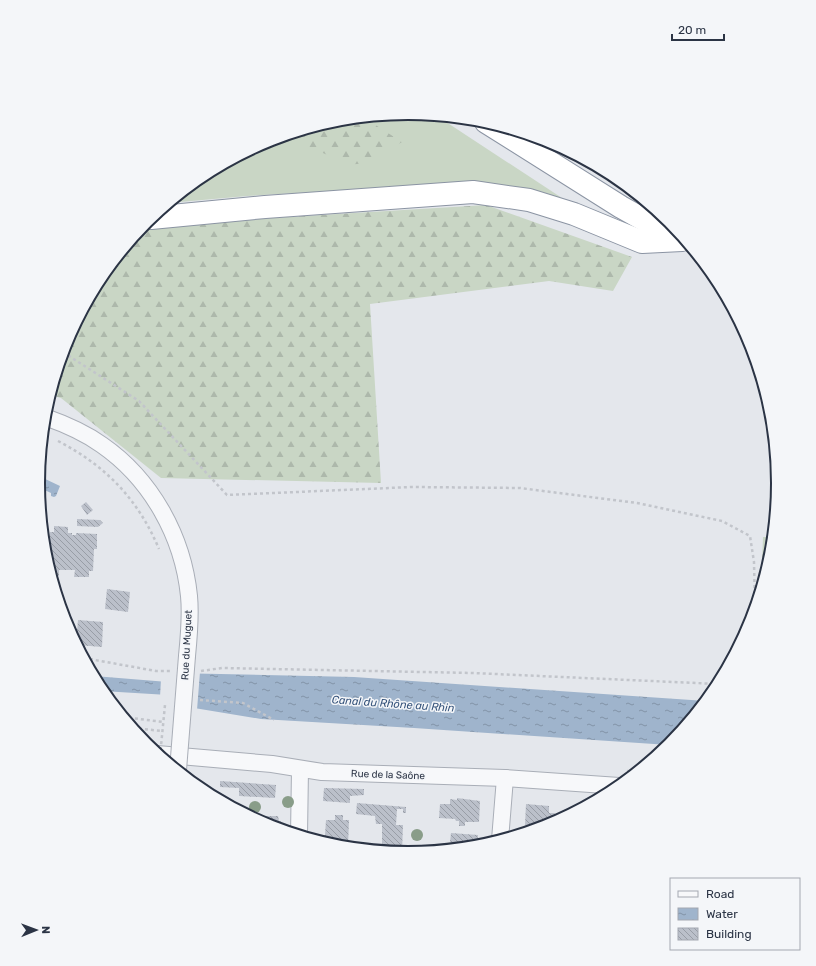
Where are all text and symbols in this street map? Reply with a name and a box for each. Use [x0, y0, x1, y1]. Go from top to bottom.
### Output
scale bar [672, 16, 724, 42]
text: 20 m [678, 23, 706, 37]
street label: Rue du Muguet [179, 609, 195, 681]
water label: Canal du Rhône au Rhin [331, 693, 455, 715]
street label: Rue de la Saône [351, 768, 426, 782]
legend [670, 878, 800, 950]
text: Road [706, 887, 734, 901]
text: Water [706, 907, 738, 921]
north arrow [16, 910, 56, 950]
text: N [39, 926, 52, 934]
text: Building [706, 927, 752, 941]

